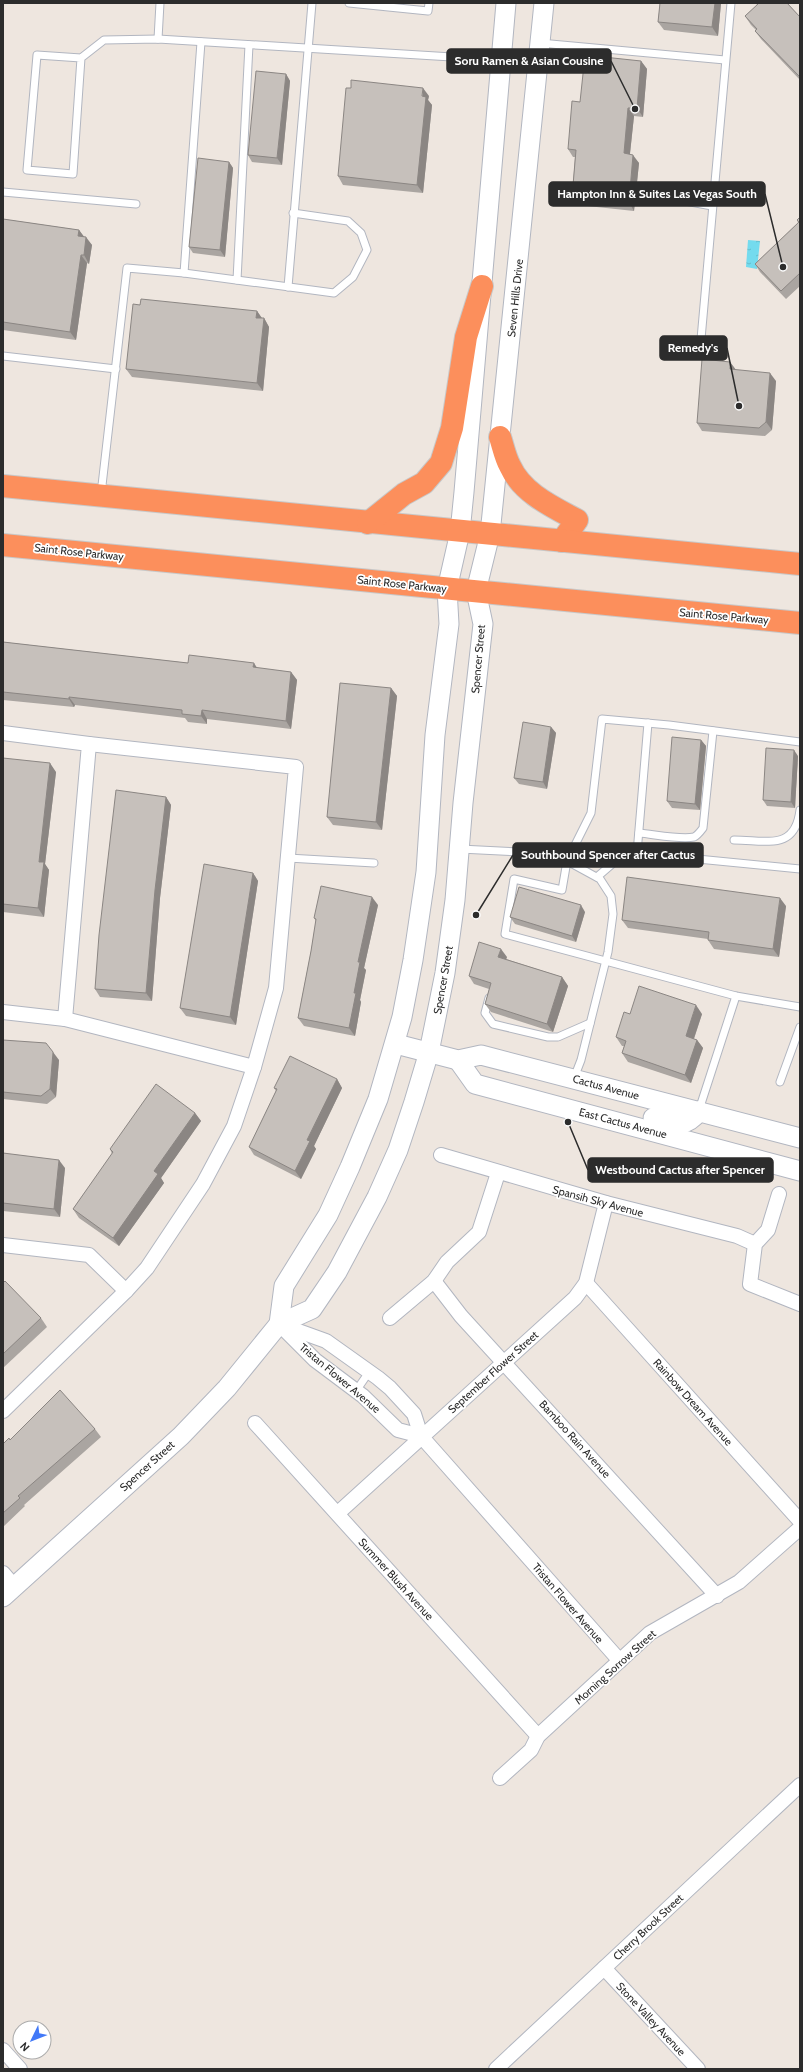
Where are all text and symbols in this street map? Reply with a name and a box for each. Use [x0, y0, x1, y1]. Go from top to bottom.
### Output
callout: Soru Ramen & Asian Cousine [447, 49, 611, 73]
text: Soru Ramen & Asian Cousine [455, 53, 603, 68]
callout: Hampton Inn & Suites Las Vegas South [549, 182, 765, 206]
text: Hampton Inn & Suites Las Vegas South [557, 186, 757, 201]
street label: Seven Hills Drive [504, 258, 526, 338]
callout: Remedy's [660, 336, 727, 360]
text: Remedy's [668, 340, 718, 355]
street label: Saint Rose Parkway [34, 540, 125, 564]
street label: Saint Rose Parkway [357, 572, 448, 596]
street label: Saint Rose Parkway [679, 605, 770, 627]
street label: Spencer Street [468, 624, 488, 694]
callout: Southbound Spencer after Cactus [513, 843, 703, 867]
text: Southbound Spencer after Cactus [521, 847, 695, 862]
street label: Spencer Street [430, 945, 456, 1015]
street label: Cactus Avenue [571, 1071, 641, 1103]
street label: East Cactus Avenue [577, 1105, 669, 1142]
callout: Westbound Cactus after Spencer [588, 1158, 773, 1182]
text: Westbound Cactus after Spencer [595, 1162, 765, 1177]
street label: Spansih Sky Avenue [551, 1182, 645, 1220]
street label: September Flower Street [445, 1328, 541, 1416]
street label: Tristan Flower Avenue [297, 1340, 384, 1416]
street label: Rainbow Dream Avenue [650, 1356, 736, 1449]
street label: Bamboo Rain Avenue [536, 1397, 614, 1481]
street label: Spencer Street [117, 1438, 178, 1494]
street label: Summer Blush Avenue [355, 1535, 437, 1623]
street label: Tristan Flower Avenue [529, 1560, 607, 1646]
street label: Morning Sorrow Street [571, 1627, 659, 1707]
street label: Cherry Brook Street [610, 1891, 686, 1963]
street label: Stone Valley Avenue [613, 1979, 689, 2059]
north arrow [12, 2020, 52, 2060]
text: N [17, 2039, 32, 2054]

